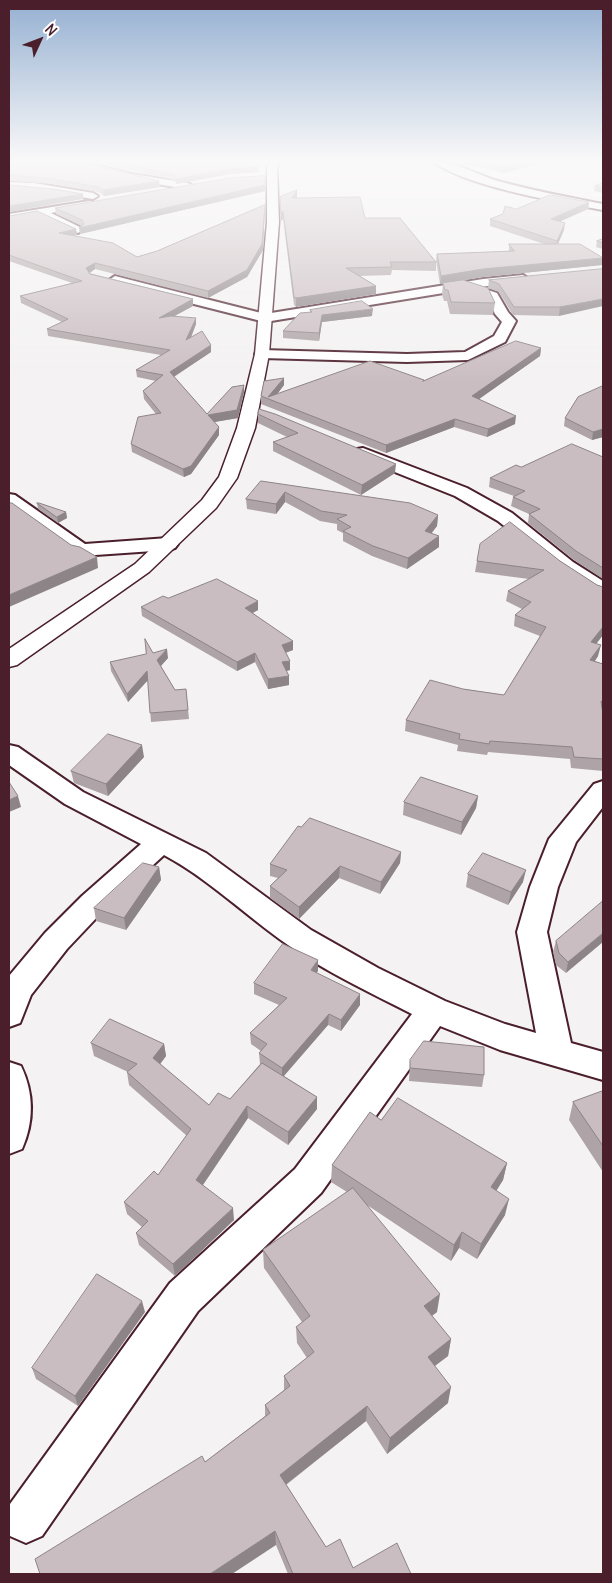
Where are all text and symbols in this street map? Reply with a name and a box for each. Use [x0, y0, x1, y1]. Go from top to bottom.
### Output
north arrow [15, 15, 65, 65]
text: N [41, 20, 61, 39]

